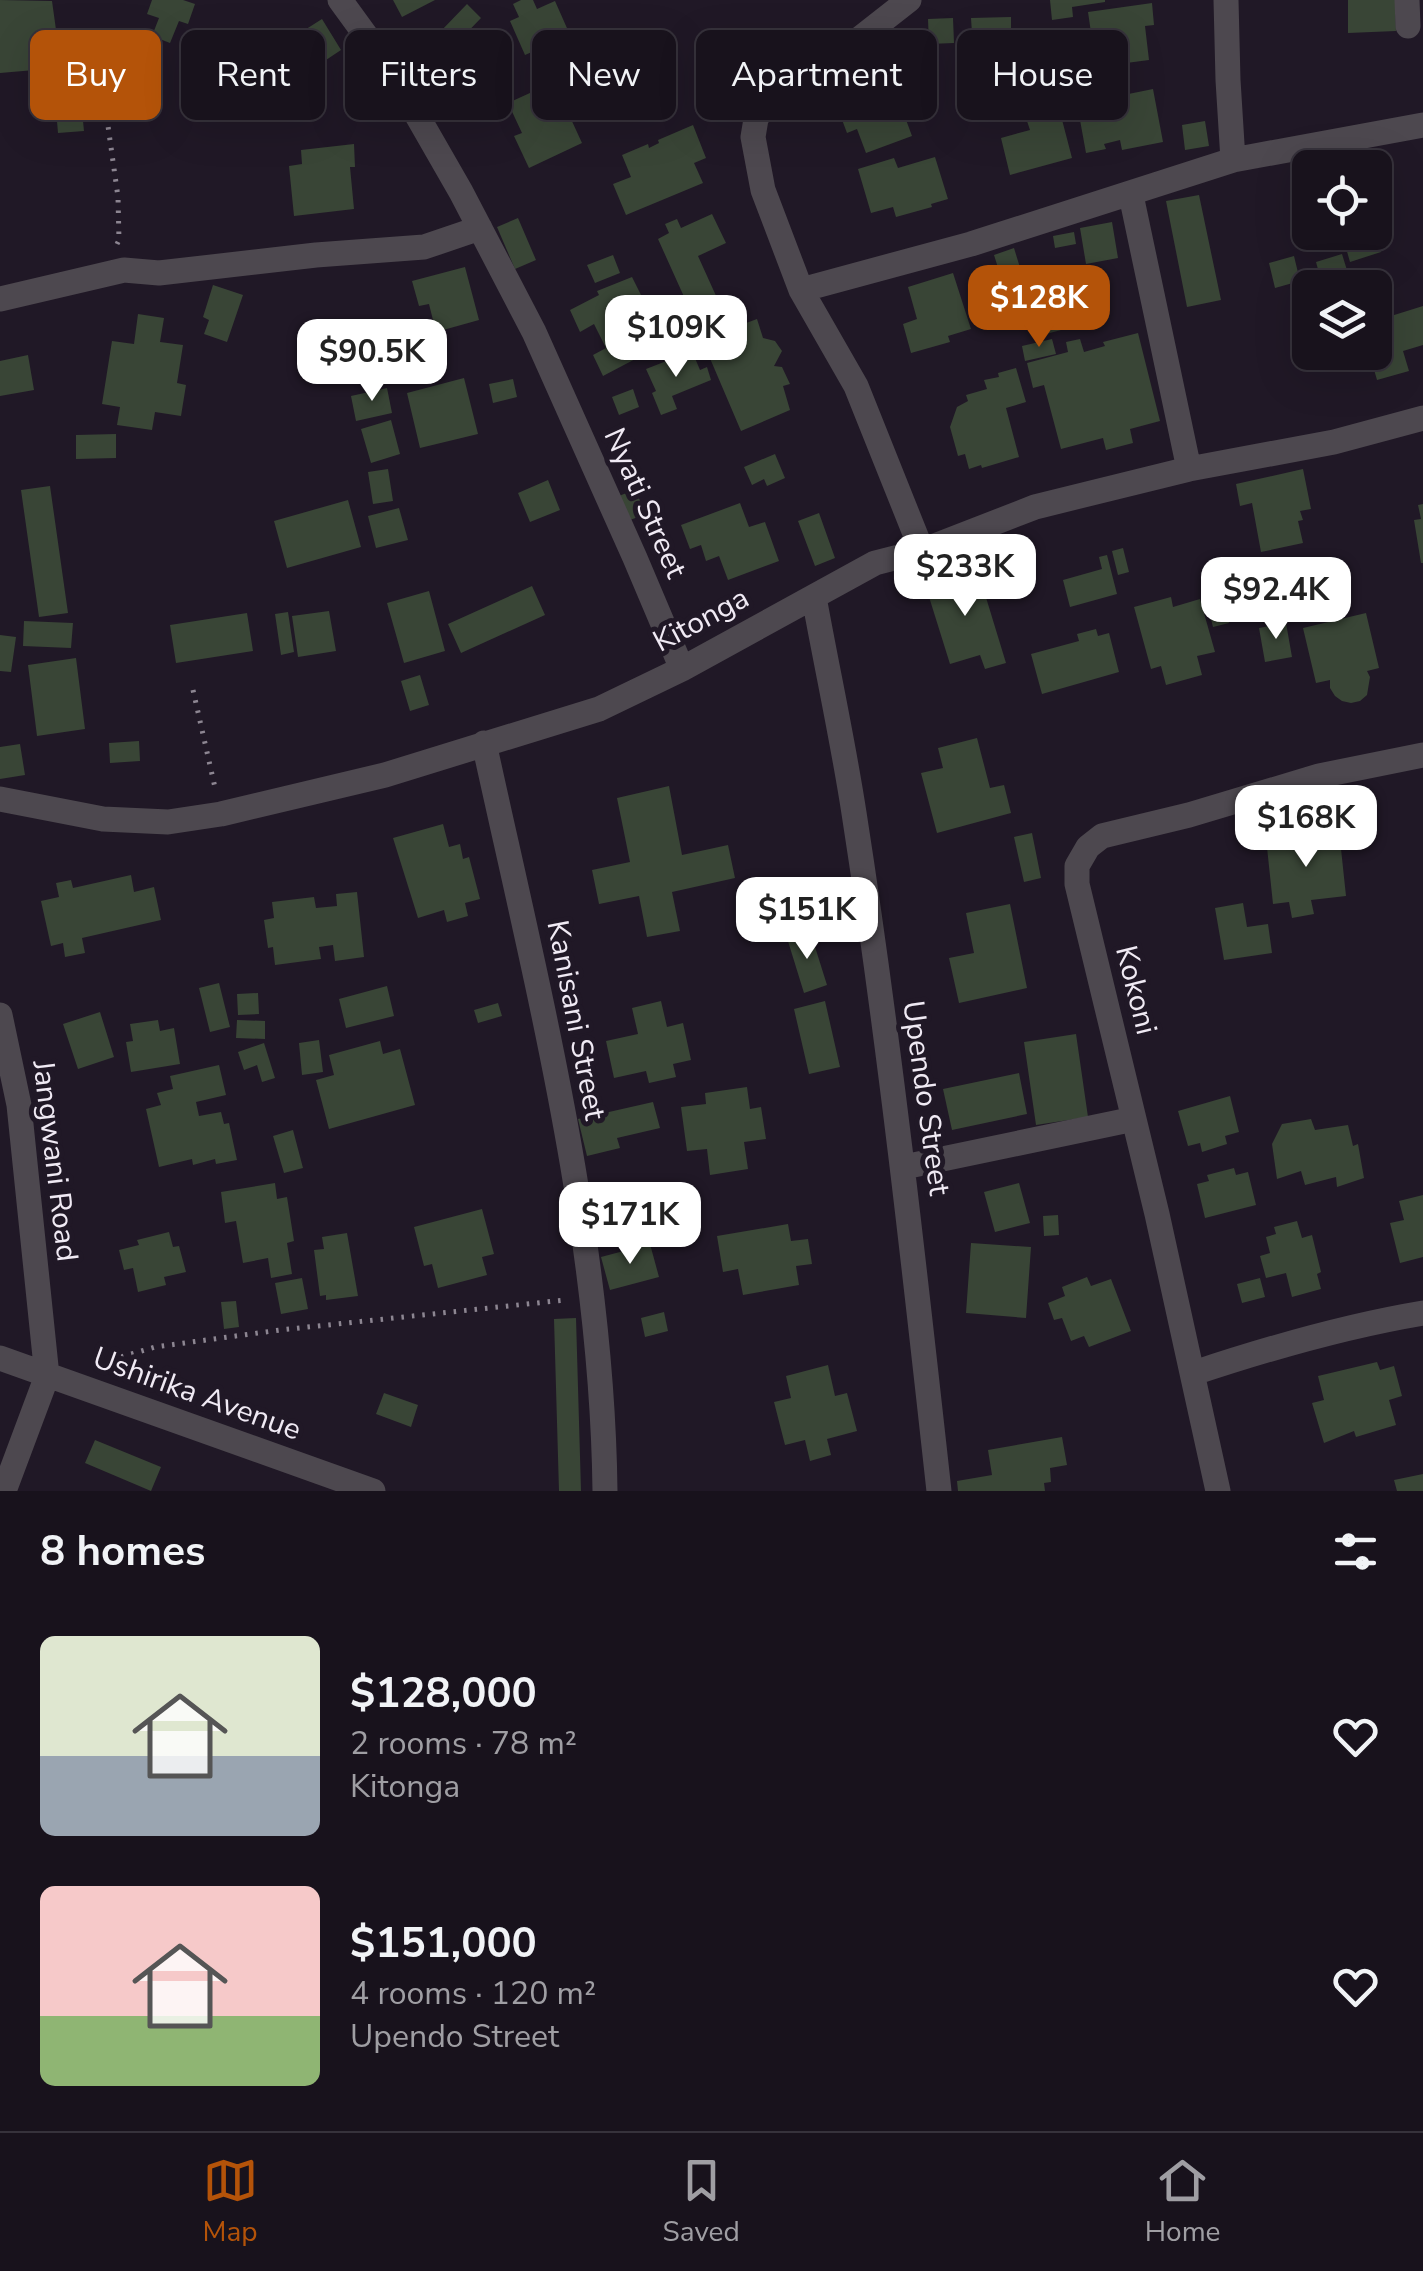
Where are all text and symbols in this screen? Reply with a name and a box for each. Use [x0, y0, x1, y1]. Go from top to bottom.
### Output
chip: Buy [30, 30, 161, 120]
chip: Rent [181, 30, 325, 120]
chip: Filters [345, 30, 512, 120]
chip: New [532, 30, 676, 120]
chip: Apartment [696, 30, 937, 120]
chip: House [957, 30, 1128, 120]
map controls [1292, 150, 1392, 370]
button: locate [1292, 150, 1392, 250]
pin: $128K [969, 265, 1109, 350]
button: layers [1292, 270, 1392, 370]
text: $128K [990, 276, 1088, 319]
pin: $109K [606, 295, 746, 380]
text: $109K [627, 306, 725, 349]
pin: $90.5K [291, 319, 453, 404]
text: $90.5K [319, 330, 425, 373]
street label: Nyati Street [594, 421, 697, 585]
pin: $233K [895, 534, 1035, 619]
text: $233K [916, 545, 1014, 588]
pin: $92.4K [1195, 557, 1357, 642]
text: $92.4K [1223, 568, 1329, 611]
street label: Kitonga [646, 578, 756, 662]
pin: $168K [1236, 785, 1376, 870]
text: $168K [1257, 796, 1355, 839]
pin: $151K [737, 877, 877, 962]
text: $151K [758, 888, 856, 931]
street label: Kanisani Street [537, 917, 616, 1124]
street label: Kokoni [1105, 941, 1167, 1039]
street label: Upendo Street [892, 998, 960, 1198]
street label: Jangwani Road [22, 1057, 88, 1264]
pin: $171K [560, 1182, 700, 1267]
text: $171K [581, 1193, 679, 1236]
street label: Ushirika Avenue [87, 1337, 307, 1451]
text: 8 homes [40, 1523, 205, 1580]
icon: filters [1328, 1524, 1383, 1579]
text: $128,000 [350, 1665, 537, 1722]
icon: home [120, 1676, 240, 1796]
icon: heart [1328, 1709, 1383, 1764]
text: 2 rooms · 78 m² [350, 1722, 577, 1765]
text: Kitonga [350, 1765, 460, 1808]
text: $151,000 [350, 1915, 537, 1972]
icon: home [120, 1926, 240, 2046]
icon: heart [1328, 1959, 1383, 2014]
text: 4 rooms · 120 m² [350, 1972, 596, 2015]
text: Upendo Street [350, 2015, 559, 2058]
tab: Map [202, 2153, 258, 2251]
tab: Saved [662, 2153, 740, 2251]
tab: Home [1145, 2153, 1221, 2251]

